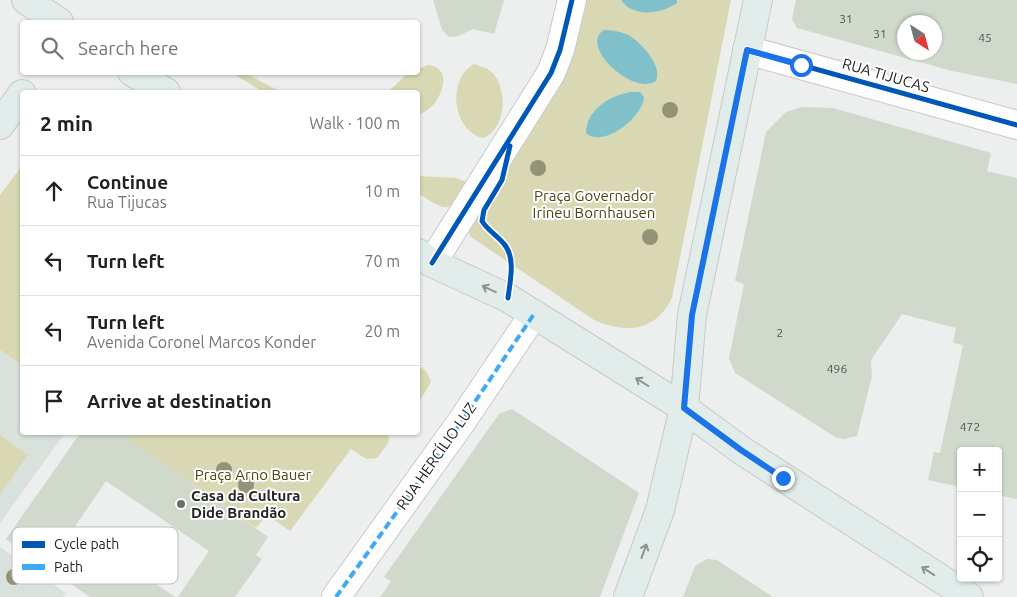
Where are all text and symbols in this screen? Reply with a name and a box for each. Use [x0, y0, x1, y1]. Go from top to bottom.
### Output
house number: 31 [839, 12, 853, 25]
north arrow [897, 15, 942, 60]
search box [20, 20, 420, 75]
house number: 31 [873, 27, 887, 40]
house number: 45 [978, 31, 992, 44]
icon: search [38, 34, 66, 62]
text: Search here [78, 37, 178, 59]
route start [790, 54, 813, 77]
street label: RUA TIJUCAS [840, 54, 932, 96]
text: 2 min [40, 111, 93, 135]
text: Walk · 100 m [309, 114, 400, 132]
text: Continue [87, 171, 168, 193]
icon: ahead [40, 177, 68, 205]
text: 10 m [364, 182, 400, 200]
park label: Praça Governador Irineu Bornhausen [533, 187, 655, 221]
text: Rua Tijucas [87, 193, 167, 211]
icon: left [40, 247, 68, 275]
text: Turn left [87, 250, 165, 272]
text: 70 m [364, 252, 400, 270]
one-way arrow [482, 284, 497, 293]
text: Turn left [87, 311, 165, 333]
icon: left [40, 317, 68, 345]
text: 20 m [364, 322, 400, 340]
house number: 2 [777, 326, 783, 339]
text: Avenida Coronel Marcos Konder [87, 333, 316, 351]
house number: 496 [827, 362, 847, 375]
one-way arrow [636, 377, 650, 387]
icon: arrive [40, 387, 68, 415]
text: Arrive at destination [87, 390, 272, 412]
street label: RUA HERCÍLIO LUZ [393, 399, 479, 513]
house number: 472 [960, 420, 980, 433]
map controls [957, 447, 1002, 582]
button: + [957, 447, 1002, 492]
park label: Praça Arno Bauer [195, 466, 312, 483]
route end [772, 467, 795, 490]
place label: Casa da Cultura Dide Brandão [191, 487, 300, 521]
button: − [957, 492, 1002, 537]
marker: Casa da Cultura Dide Brandão [175, 498, 187, 510]
legend [12, 527, 178, 584]
text: Cycle path [54, 536, 119, 552]
button: locate [957, 537, 1002, 582]
one-way arrow [640, 544, 649, 559]
text: Path [54, 559, 83, 575]
one-way arrow [922, 565, 936, 575]

